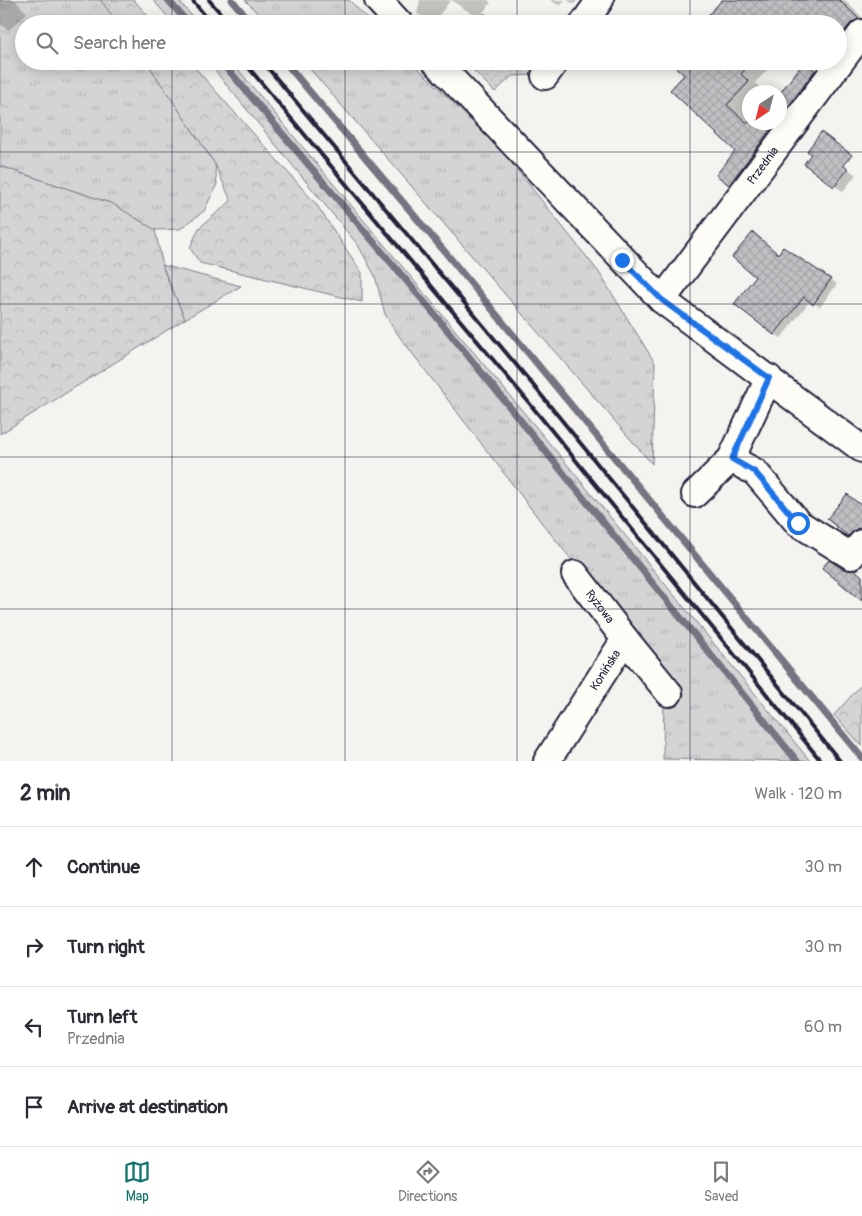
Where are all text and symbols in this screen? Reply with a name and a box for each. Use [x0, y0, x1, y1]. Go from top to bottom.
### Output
search box [15, 15, 847, 70]
icon: search [33, 29, 61, 57]
text: Search here [73, 31, 166, 55]
north arrow [742, 85, 787, 130]
street label: Przednia [744, 144, 782, 188]
route end [611, 249, 634, 272]
route start [787, 512, 810, 535]
street label: Ryżowa [582, 587, 617, 627]
street label: Konińska [587, 647, 624, 693]
text: 2 min [20, 780, 70, 807]
text: Walk · 120 m [754, 784, 842, 804]
icon: ahead [20, 853, 48, 881]
text: Continue [67, 855, 140, 879]
text: 30 m [804, 857, 842, 877]
icon: right [20, 933, 48, 961]
text: Turn right [67, 935, 145, 959]
text: 30 m [804, 937, 842, 957]
text: Turn left [67, 1005, 137, 1029]
icon: left [20, 1013, 48, 1041]
text: 60 m [804, 1017, 842, 1037]
text: Przednia [67, 1029, 125, 1049]
icon: arrive [20, 1093, 48, 1121]
text: Arrive at destination [67, 1095, 228, 1119]
tab: Map [123, 1158, 151, 1205]
tab: Directions [398, 1158, 457, 1205]
tab: Saved [704, 1158, 739, 1205]

